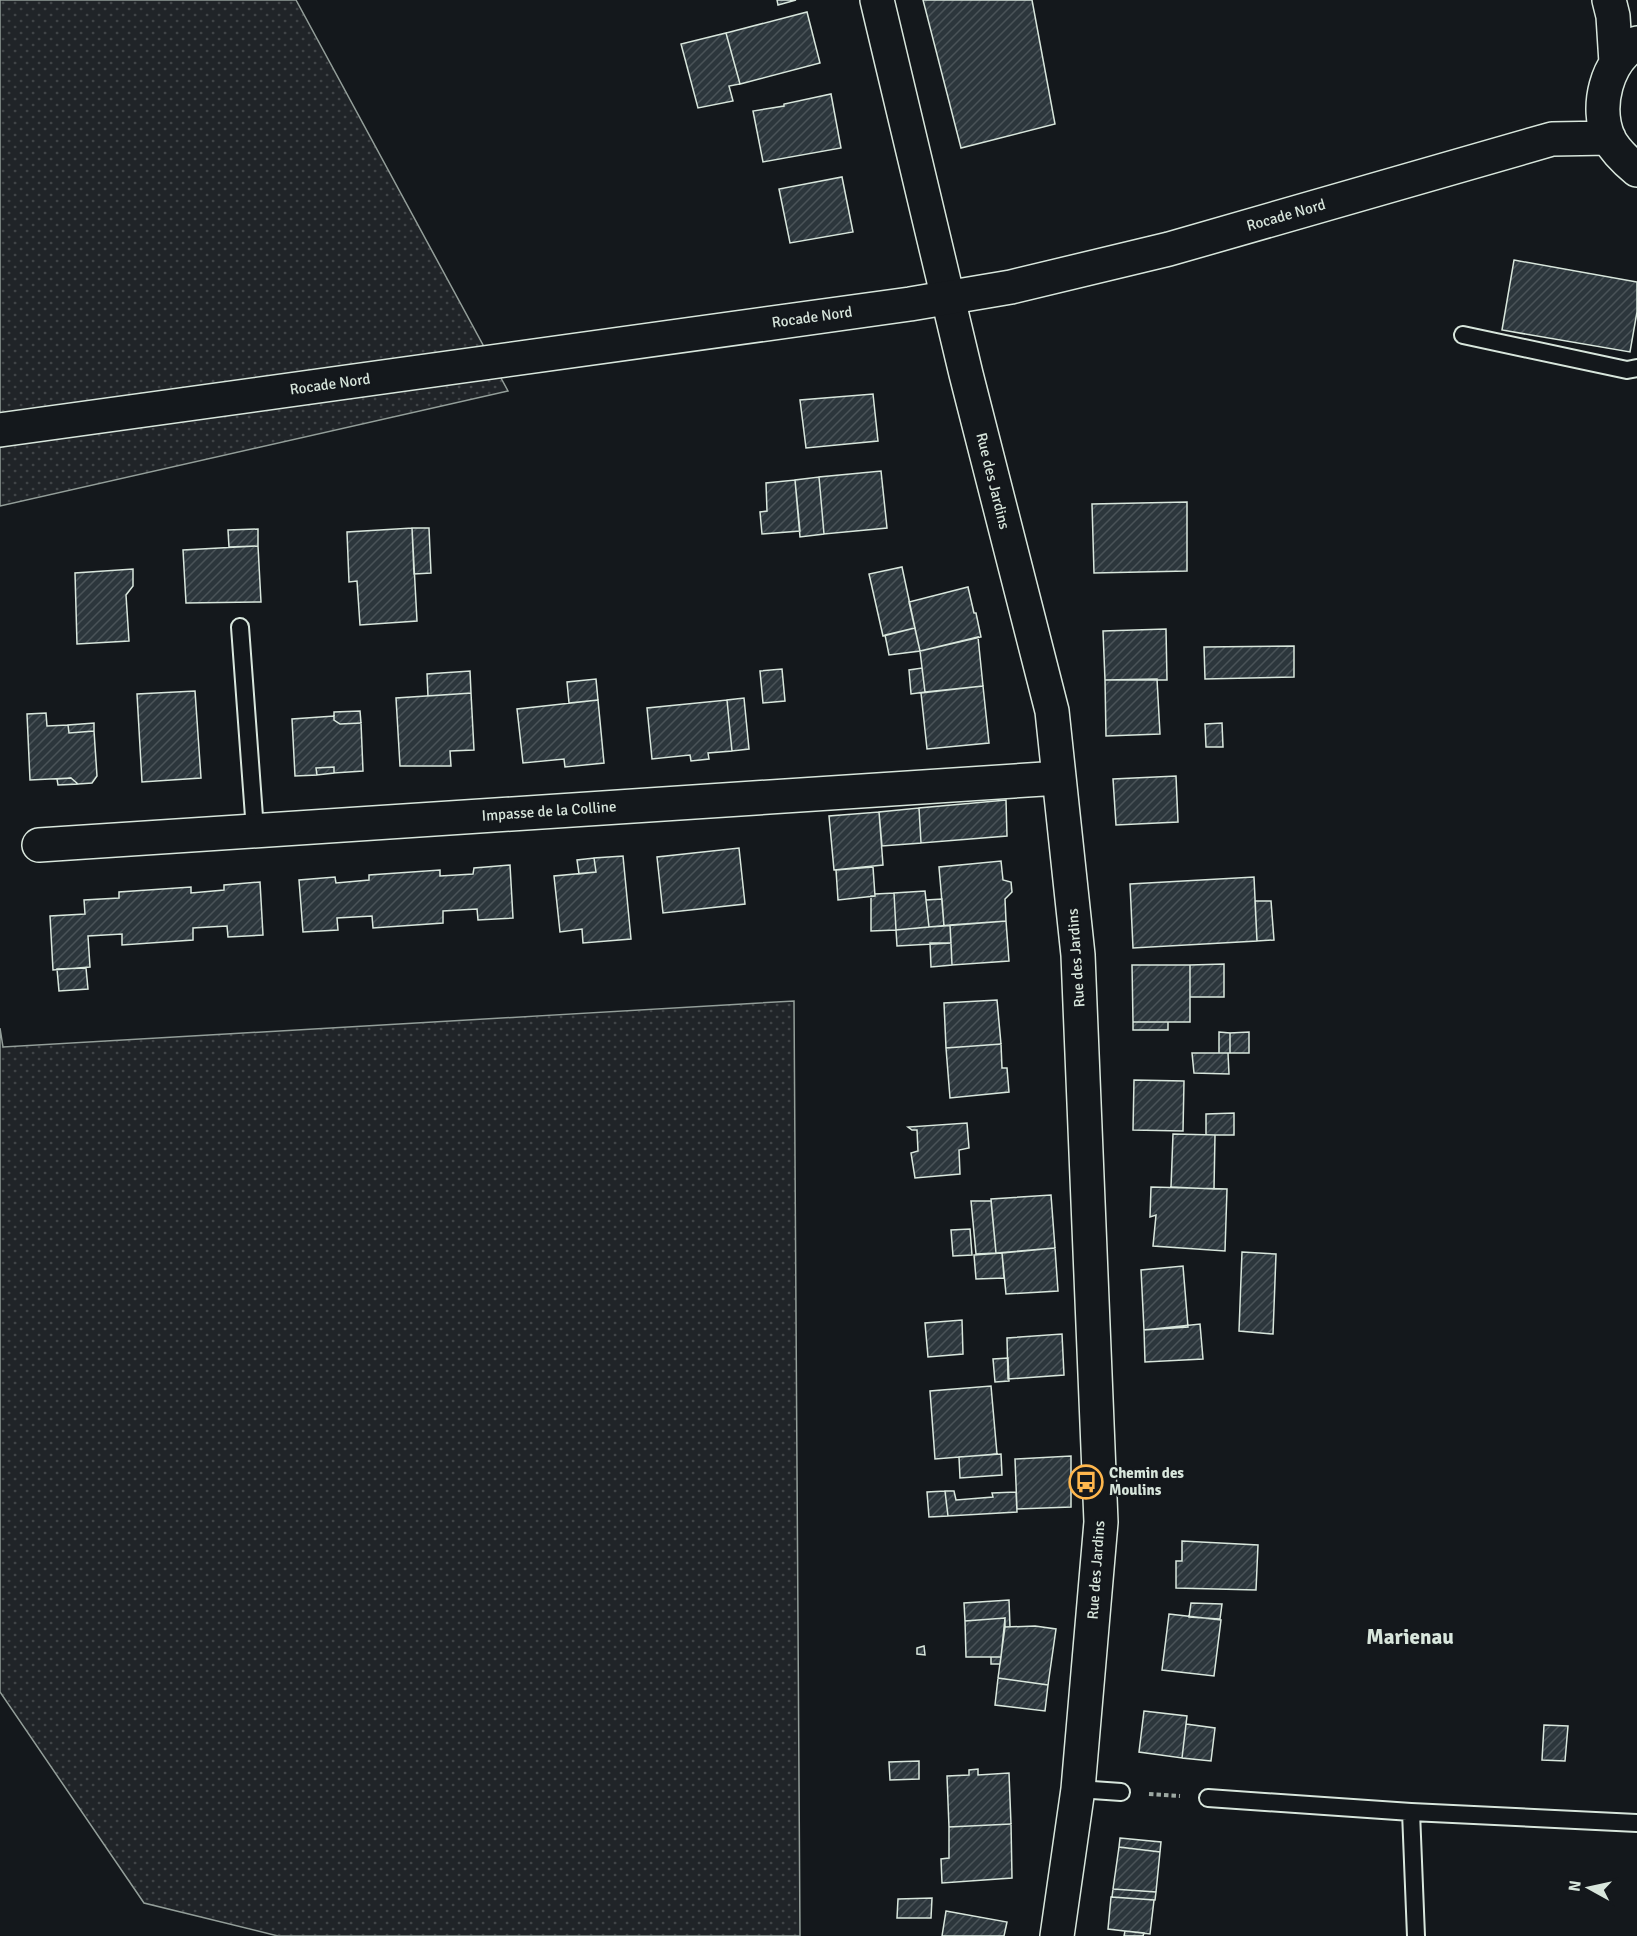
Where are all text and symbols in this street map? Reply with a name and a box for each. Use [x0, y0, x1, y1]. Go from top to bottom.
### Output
street label: Rocade Nord [1244, 195, 1328, 235]
street label: Rocade Nord [770, 302, 854, 332]
street label: Rocade Nord [288, 369, 372, 399]
street label: Rue des Jardins [972, 431, 1014, 532]
street label: Impasse de la Colline [481, 797, 617, 825]
street label: Rue des Jardins [1064, 908, 1088, 1008]
bus stop icon: Chemin des Moulins [1068, 1464, 1104, 1500]
place label: Chemin des Moulins [1109, 1464, 1184, 1499]
street label: Rue des Jardins [1084, 1520, 1108, 1620]
district label: Marienau [1366, 1624, 1454, 1650]
north arrow [1559, 1858, 1619, 1918]
text: N [1564, 1879, 1586, 1893]

